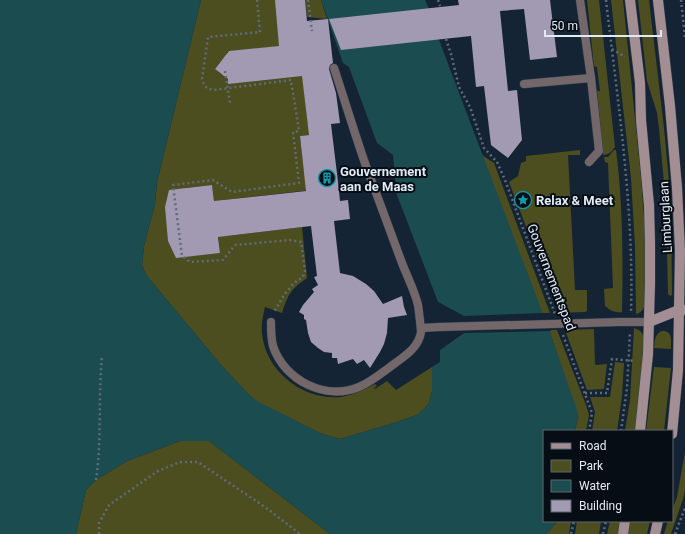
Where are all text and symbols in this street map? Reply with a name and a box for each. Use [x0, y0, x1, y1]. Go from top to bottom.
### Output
scale bar [545, 12, 661, 38]
text: 50 m [551, 19, 578, 33]
place label: Gouvernement aan de Maas [340, 164, 427, 194]
building icon: Gouvernement aan de Maas [317, 168, 337, 188]
street label: Limburglaan [656, 181, 675, 253]
place icon: Relax & Meet [513, 190, 533, 210]
place label: Relax & Meet [536, 193, 614, 208]
street label: Gouvernementspad [524, 222, 579, 333]
legend [543, 430, 673, 522]
text: Road [579, 439, 607, 453]
text: Park [579, 459, 604, 473]
text: Water [579, 479, 610, 493]
text: Building [579, 499, 622, 513]

